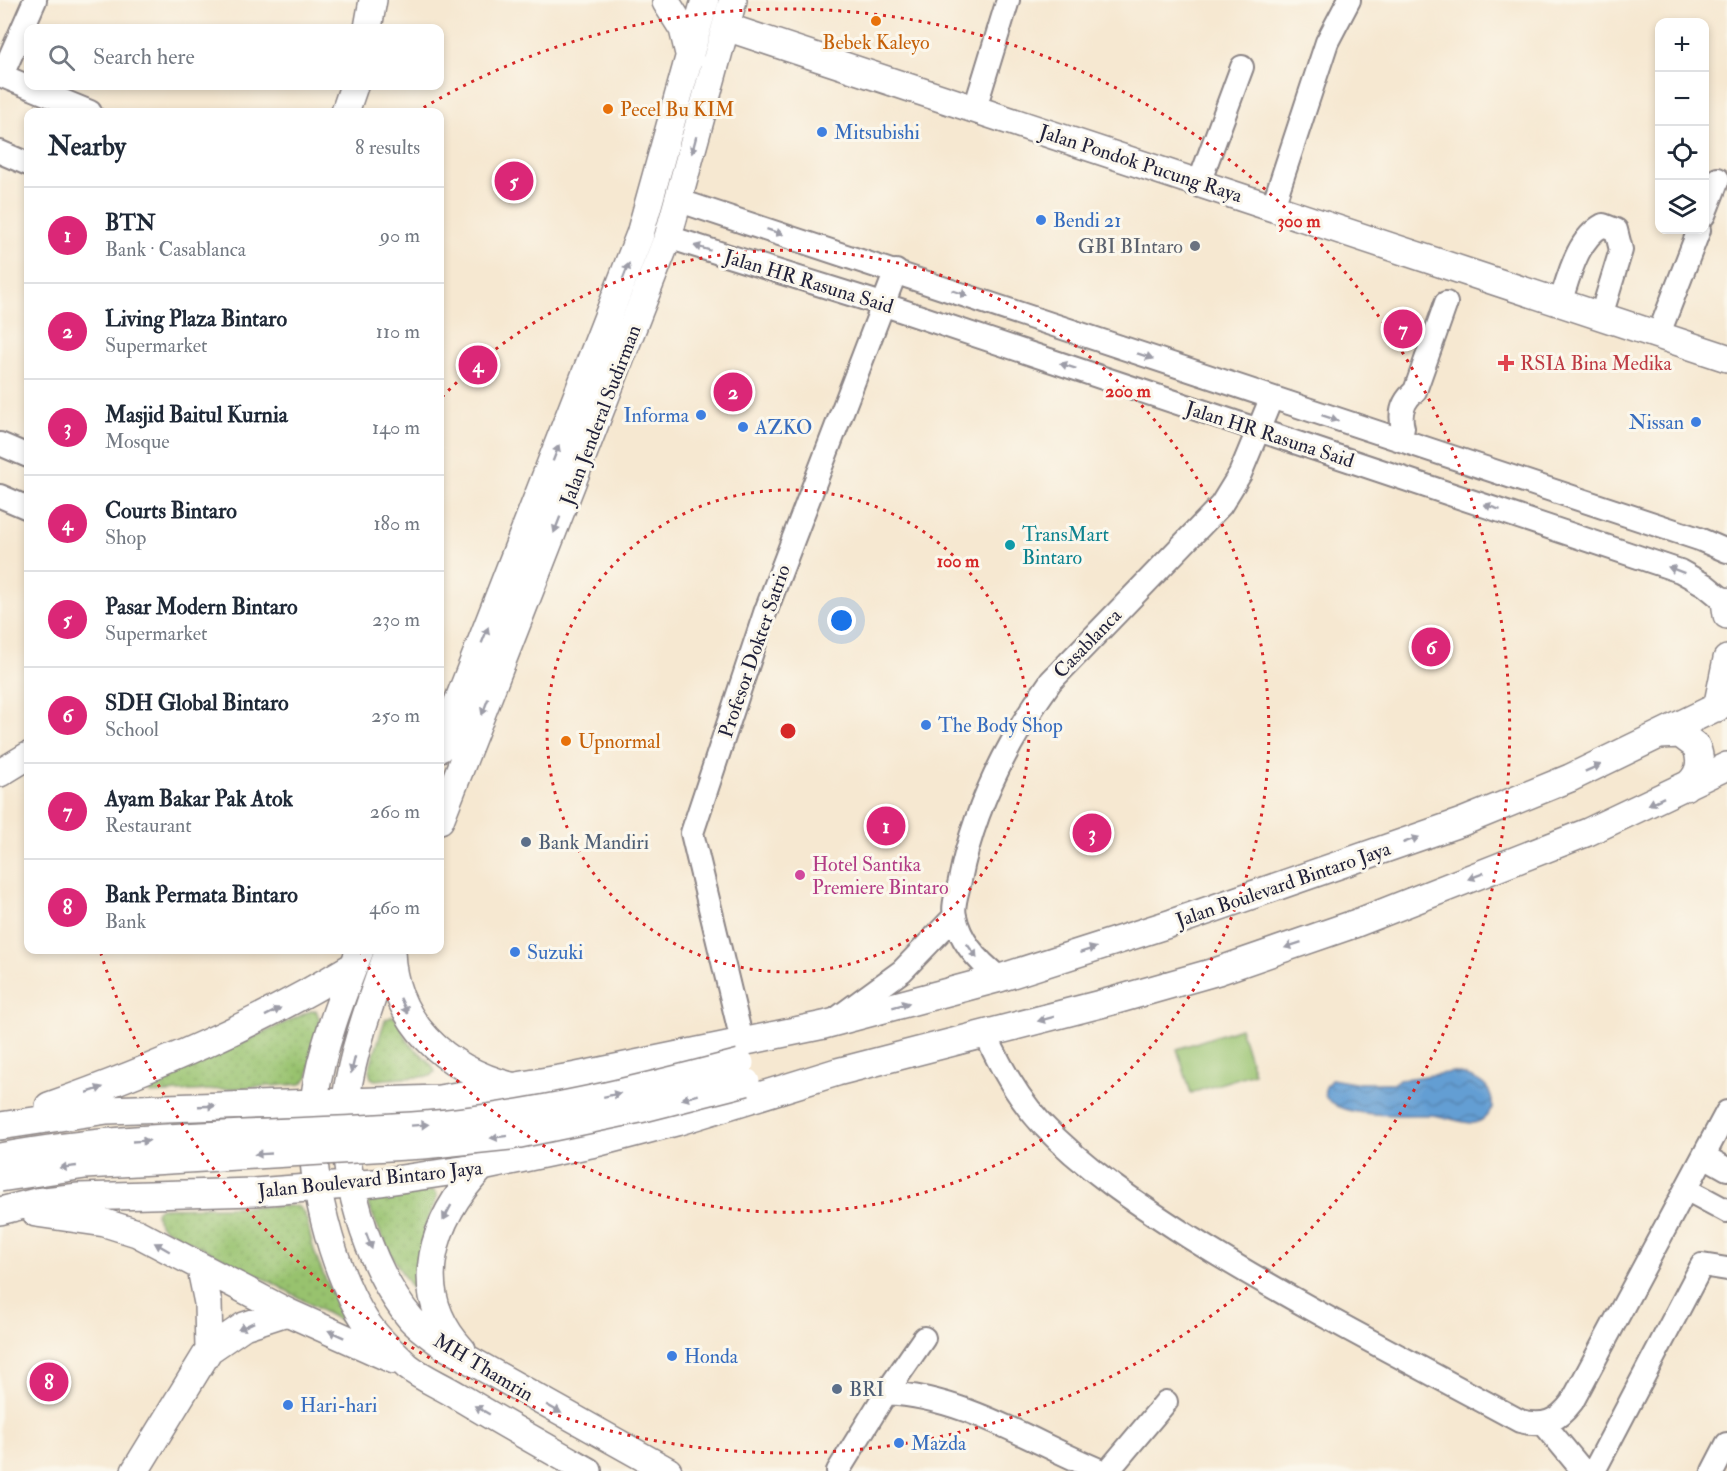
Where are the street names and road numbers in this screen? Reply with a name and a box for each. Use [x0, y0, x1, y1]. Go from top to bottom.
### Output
street label: Jalan Pondok Pucung Raya [1035, 119, 1246, 208]
street label: Jalan HR Rasuna Said [720, 244, 897, 319]
street label: Jalan Jenderal Sudirman [554, 321, 646, 510]
street label: Jalan HR Rasuna Said [1182, 395, 1357, 474]
street label: Profesor Dokter Satrio [713, 561, 796, 741]
street label: Casablanca [1048, 603, 1127, 683]
street label: Jalan Boulevard Bintaro Jaya [1172, 836, 1395, 933]
street label: Jalan Boulevard Bintaro Jaya [256, 1155, 484, 1204]
street label: MH Thamrin [429, 1328, 538, 1407]

